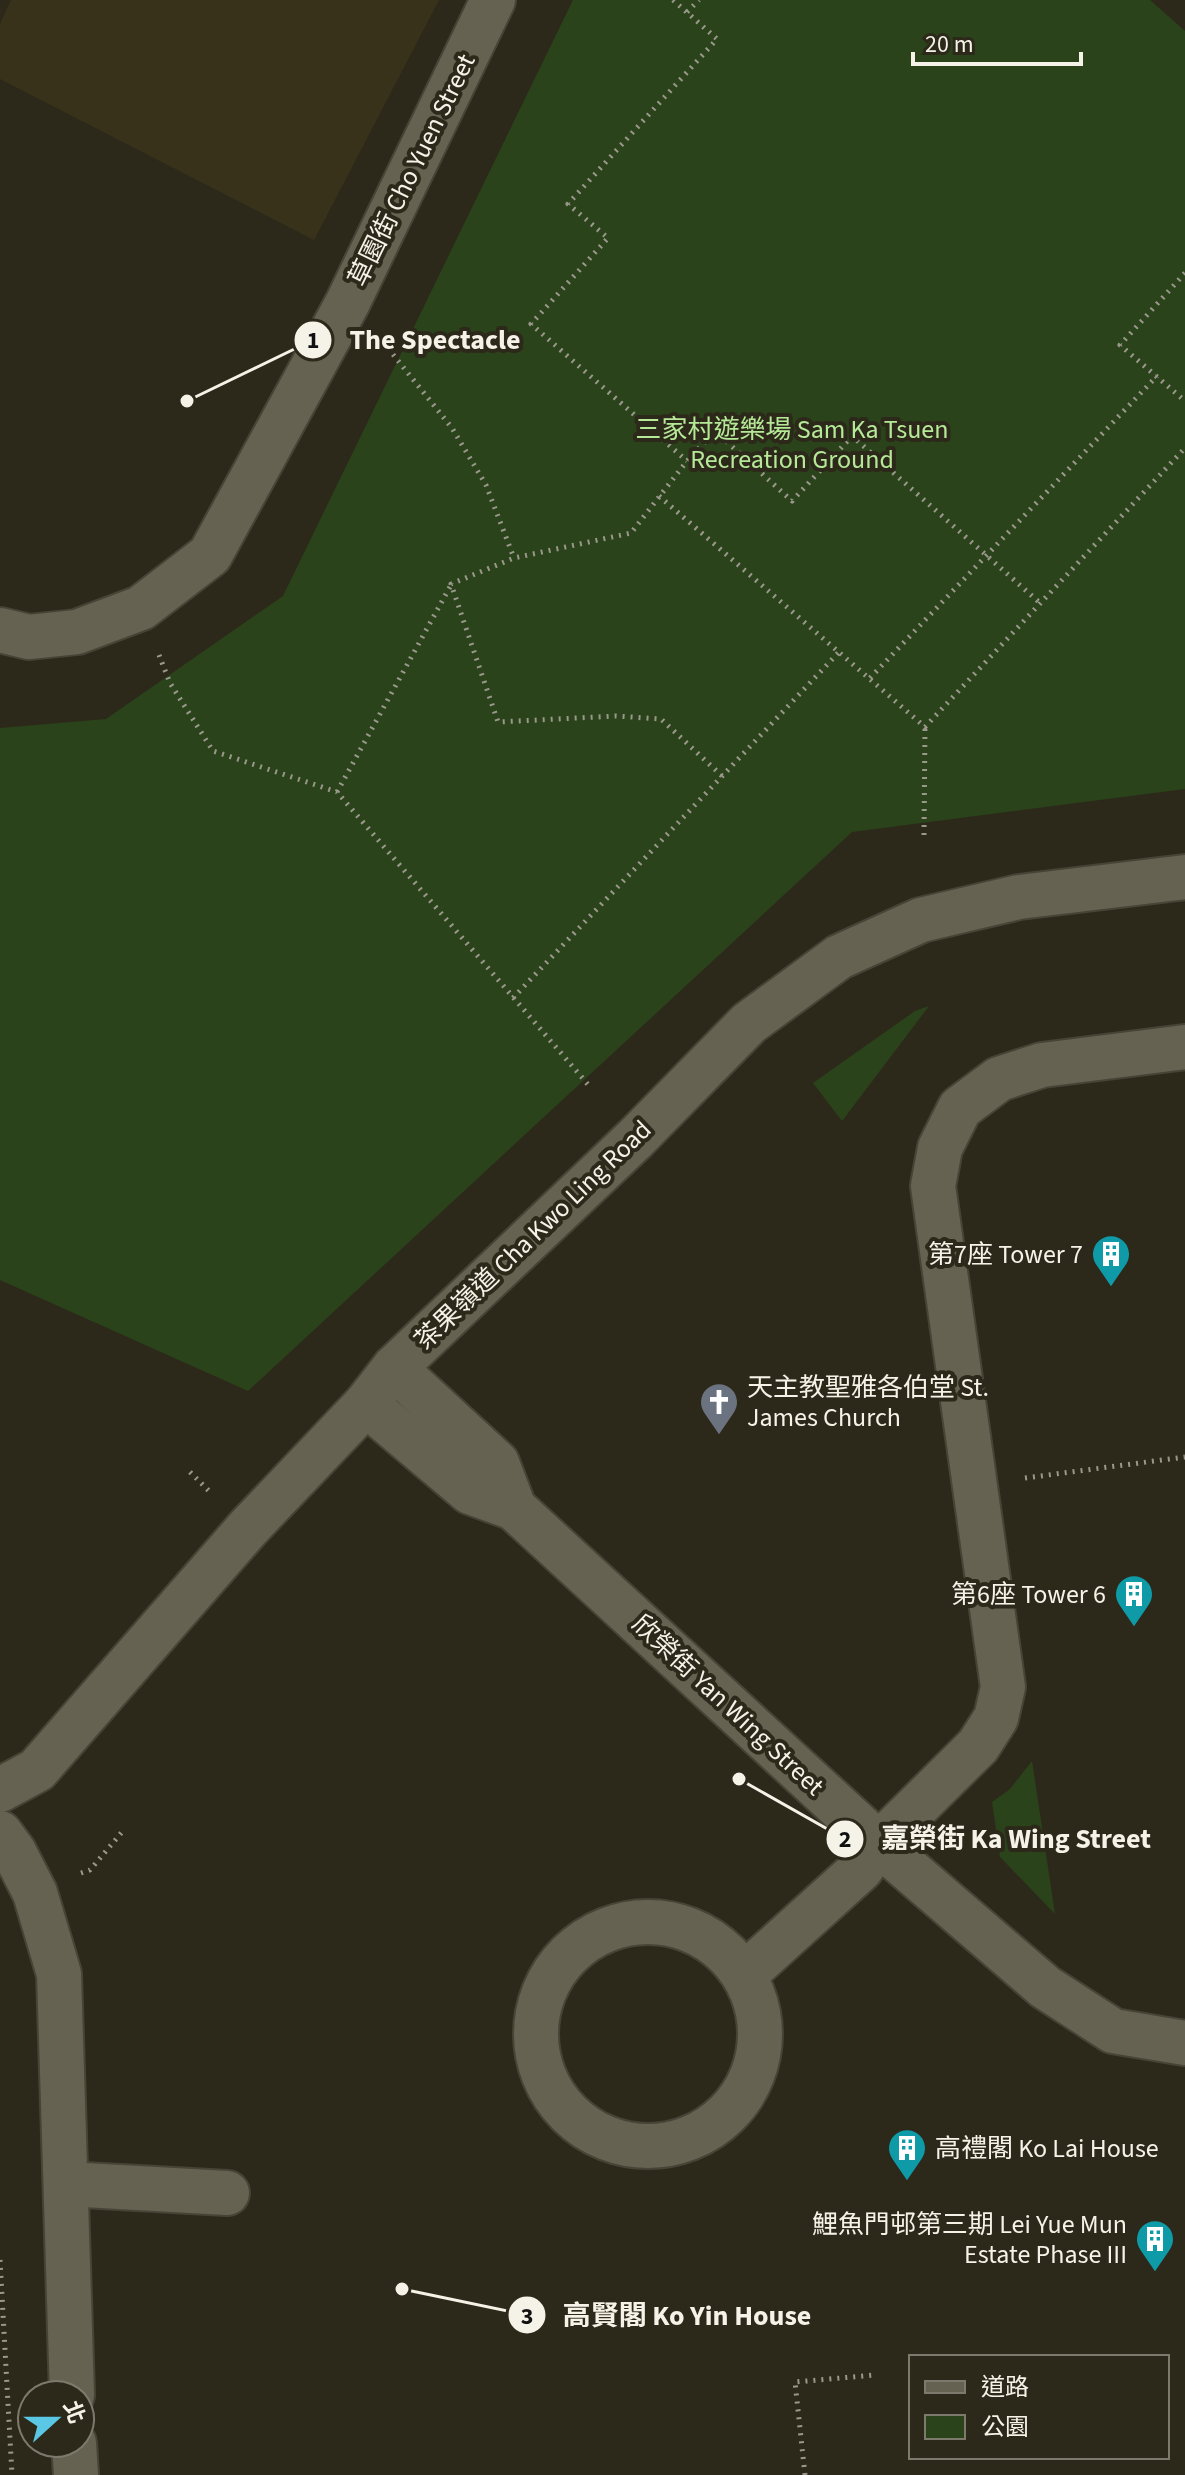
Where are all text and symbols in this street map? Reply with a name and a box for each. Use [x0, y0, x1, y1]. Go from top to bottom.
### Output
scale bar [913, 16, 1081, 66]
text: 20 m [925, 27, 974, 62]
street label: 草園街 Cho Yuen Street [340, 47, 485, 293]
callout: The Spectacle [293, 314, 536, 366]
text: The Spectacle [349, 320, 521, 360]
text: 1 [307, 323, 319, 358]
park label: 三家村遊樂場 Sam Ka Tsuen Recreation Ground [636, 411, 948, 478]
street label: 茶果嶺道 Cha Kwo Ling Road [406, 1112, 660, 1358]
building icon: 第7座 Tower 7 [1090, 1233, 1132, 1288]
place label: 第7座 Tower 7 [928, 1236, 1083, 1273]
place label: 天主教聖雅各伯堂 St. James Church [747, 1369, 989, 1436]
church icon: 天主教聖雅各伯堂 St. James Church [698, 1381, 740, 1436]
building icon: 第6座 Tower 6 [1113, 1573, 1155, 1628]
place label: 第6座 Tower 6 [951, 1576, 1106, 1613]
street label: 欣榮街 Yan Wing Street [624, 1606, 832, 1804]
callout: 嘉榮街 Ka Wing Street [825, 1813, 1167, 1865]
text: 嘉榮街 Ka Wing Street [881, 1819, 1151, 1859]
text: 2 [839, 1822, 851, 1857]
building icon: 高禮閣 Ko Lai House [886, 2127, 928, 2182]
place label: 高禮閣 Ko Lai House [935, 2130, 1159, 2167]
place label: 鯉魚門邨第三期 Lei Yue Mun Estate Phase III [812, 2206, 1127, 2273]
building icon: 鯉魚門邨第三期 Lei Yue Mun Estate Phase III [1134, 2218, 1176, 2273]
callout: 高賢閣 Ko Yin House [507, 2289, 827, 2341]
text: 高賢閣 Ko Yin House [563, 2296, 811, 2336]
text: 3 [521, 2299, 533, 2334]
legend [909, 2355, 1169, 2459]
text: 道路 [981, 2370, 1029, 2405]
north arrow [16, 2379, 96, 2459]
text: 北 [55, 2396, 93, 2428]
text: 公園 [981, 2410, 1029, 2445]

